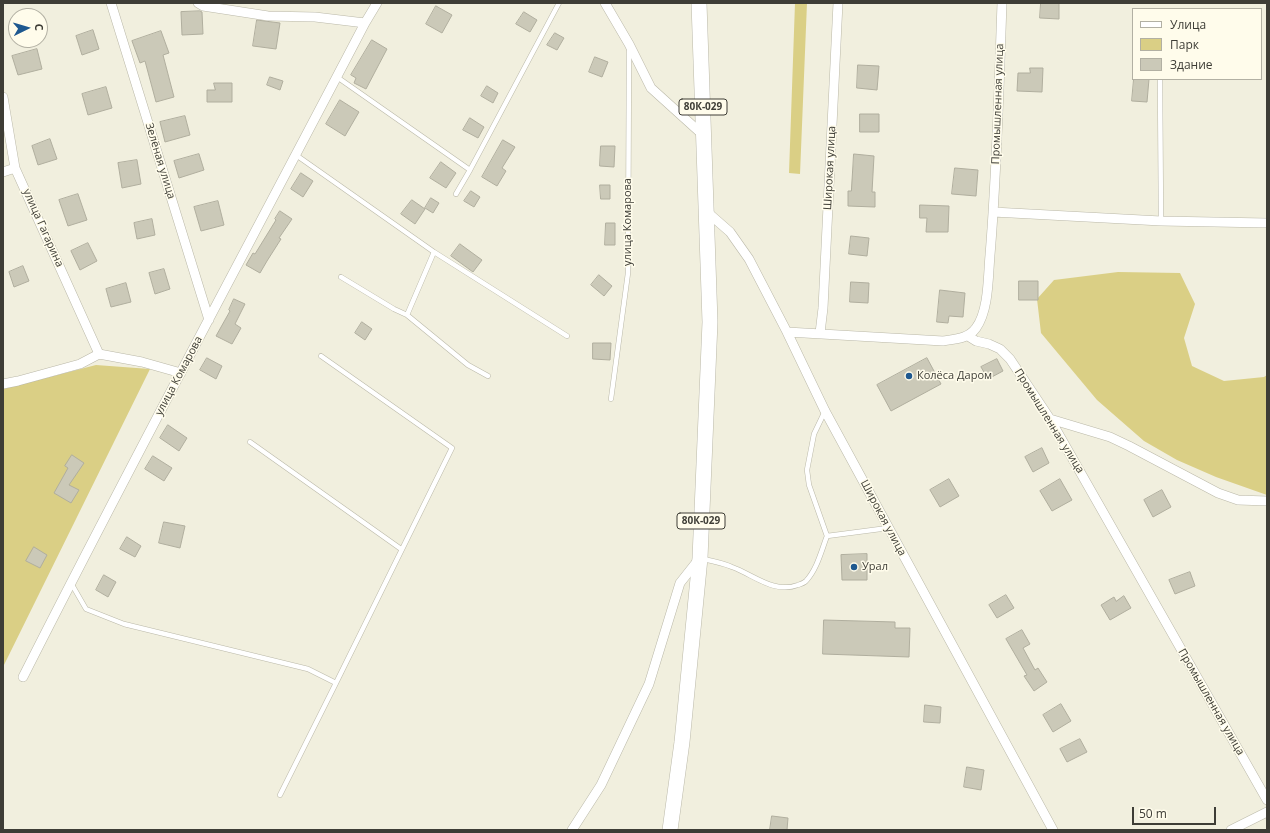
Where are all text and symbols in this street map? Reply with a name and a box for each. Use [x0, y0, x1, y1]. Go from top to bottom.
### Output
north arrow [8, 8, 48, 48]
legend [1132, 8, 1262, 80]
text: Улица [1170, 16, 1206, 33]
text: С [32, 23, 47, 31]
text: Парк [1170, 36, 1199, 53]
street label: Промышленная улица [989, 43, 1007, 165]
text: Здание [1170, 56, 1213, 73]
road number: 80К-029 [679, 99, 727, 115]
street label: Зелёная улица [142, 121, 178, 201]
street label: Широкая улица [821, 126, 839, 210]
street label: улица Комарова [621, 178, 635, 266]
street label: улица Гагарина [20, 187, 66, 269]
street label: улица Комарова [153, 334, 205, 418]
street label: Промышленная улица [1011, 366, 1087, 476]
place label: Колёса Даром [917, 369, 992, 383]
marker: Колёса Даром [904, 371, 914, 381]
street label: Широкая улица [857, 478, 909, 558]
road number: 80К-029 [677, 513, 725, 529]
place label: Урал [862, 560, 888, 574]
marker: Урал [849, 562, 859, 572]
street label: Промышленная улица [1175, 646, 1247, 758]
scale bar [1134, 799, 1218, 825]
text: 50 m [1139, 805, 1167, 822]

